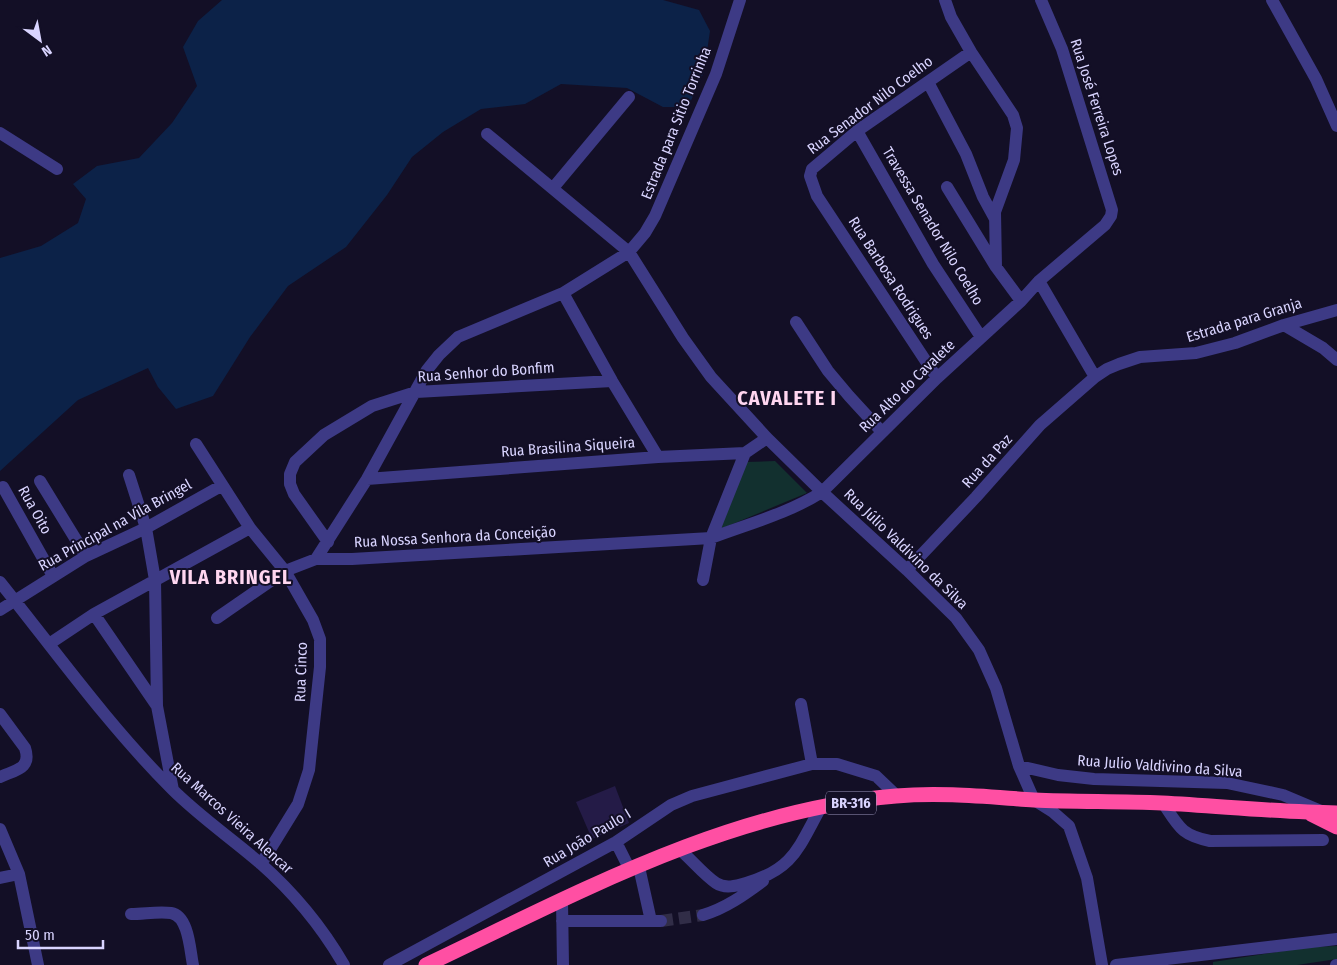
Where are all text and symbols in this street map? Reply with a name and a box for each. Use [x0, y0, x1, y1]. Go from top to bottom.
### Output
north arrow [15, 15, 65, 65]
street label: Rua José Ferreira Lopes [1066, 36, 1128, 178]
text: N [39, 41, 55, 60]
street label: Estrada para Sitio Torrinha [637, 44, 715, 202]
street label: Rua Senador Nilo Coelho [804, 52, 936, 158]
street label: Travessa Senador Nilo Coelho [879, 144, 987, 308]
street label: Rua Barbosa Rodrigues [845, 213, 937, 343]
street label: Estrada para Granja [1184, 294, 1304, 346]
street label: Rua Alto do Cavalete [855, 336, 959, 436]
street label: Rua Senhor do Bonfim [417, 358, 555, 386]
district label: CAVALETE I [737, 386, 837, 410]
street label: Rua da Paz [958, 430, 1016, 492]
street label: Rua Brasilina Siqueira [500, 433, 636, 461]
street label: Rua Principal na Vila Bringel [35, 475, 195, 575]
street label: Rua Oito [14, 483, 56, 537]
street label: Rua Júlio Valdivino da Silva [840, 485, 972, 613]
street label: Rua Nossa Senhora da Conceição [353, 523, 557, 551]
district label: VILA BRINGEL [169, 565, 292, 589]
street label: Rua Cinco [291, 641, 311, 702]
street label: Rua Julio Valdivino da Silva [1077, 751, 1243, 781]
street label: Rua Marcos Vieira Alencar [167, 758, 297, 878]
road number: BR-316 [826, 791, 876, 814]
street label: Rua João Paulo I [540, 805, 634, 871]
scale bar [18, 918, 102, 950]
text: 50 m [25, 926, 55, 944]

